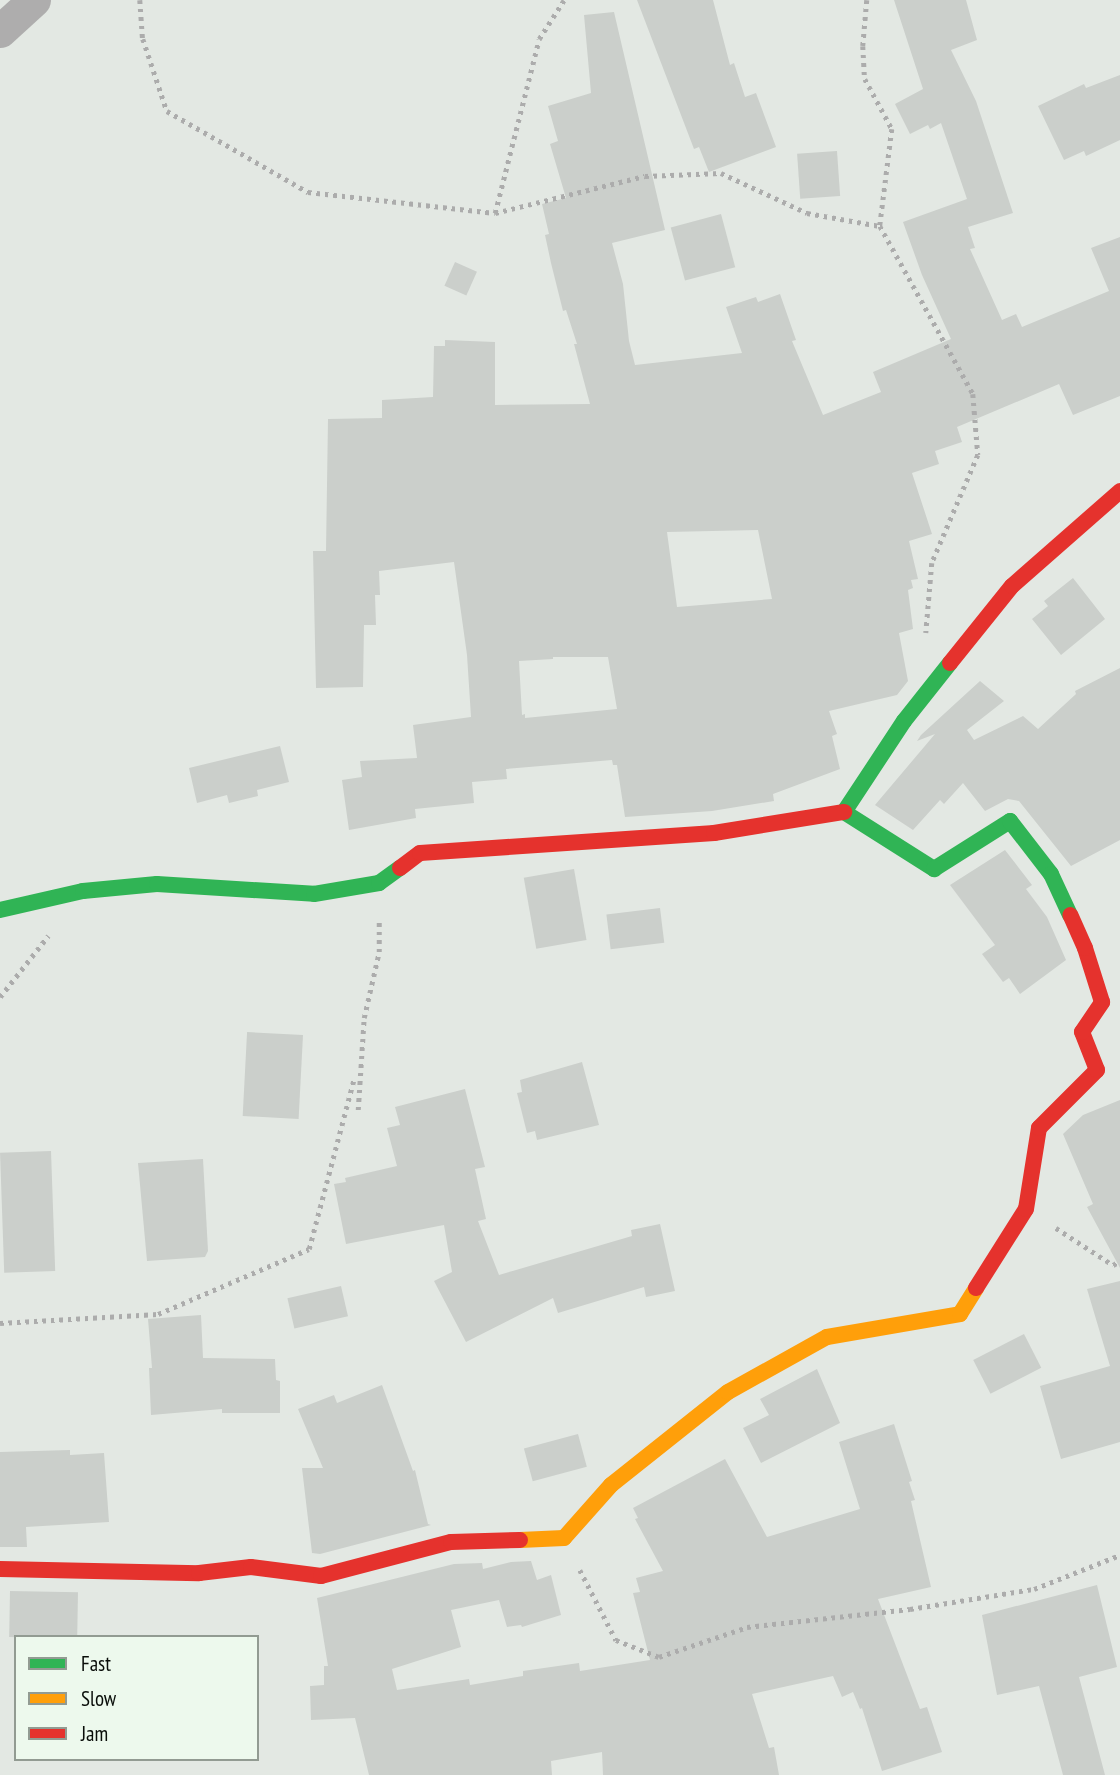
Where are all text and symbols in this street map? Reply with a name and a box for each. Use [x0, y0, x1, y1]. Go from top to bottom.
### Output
legend [14, 1635, 259, 1761]
text: Fast [81, 1650, 111, 1677]
text: Slow [81, 1685, 116, 1712]
text: Jam [81, 1720, 108, 1747]

